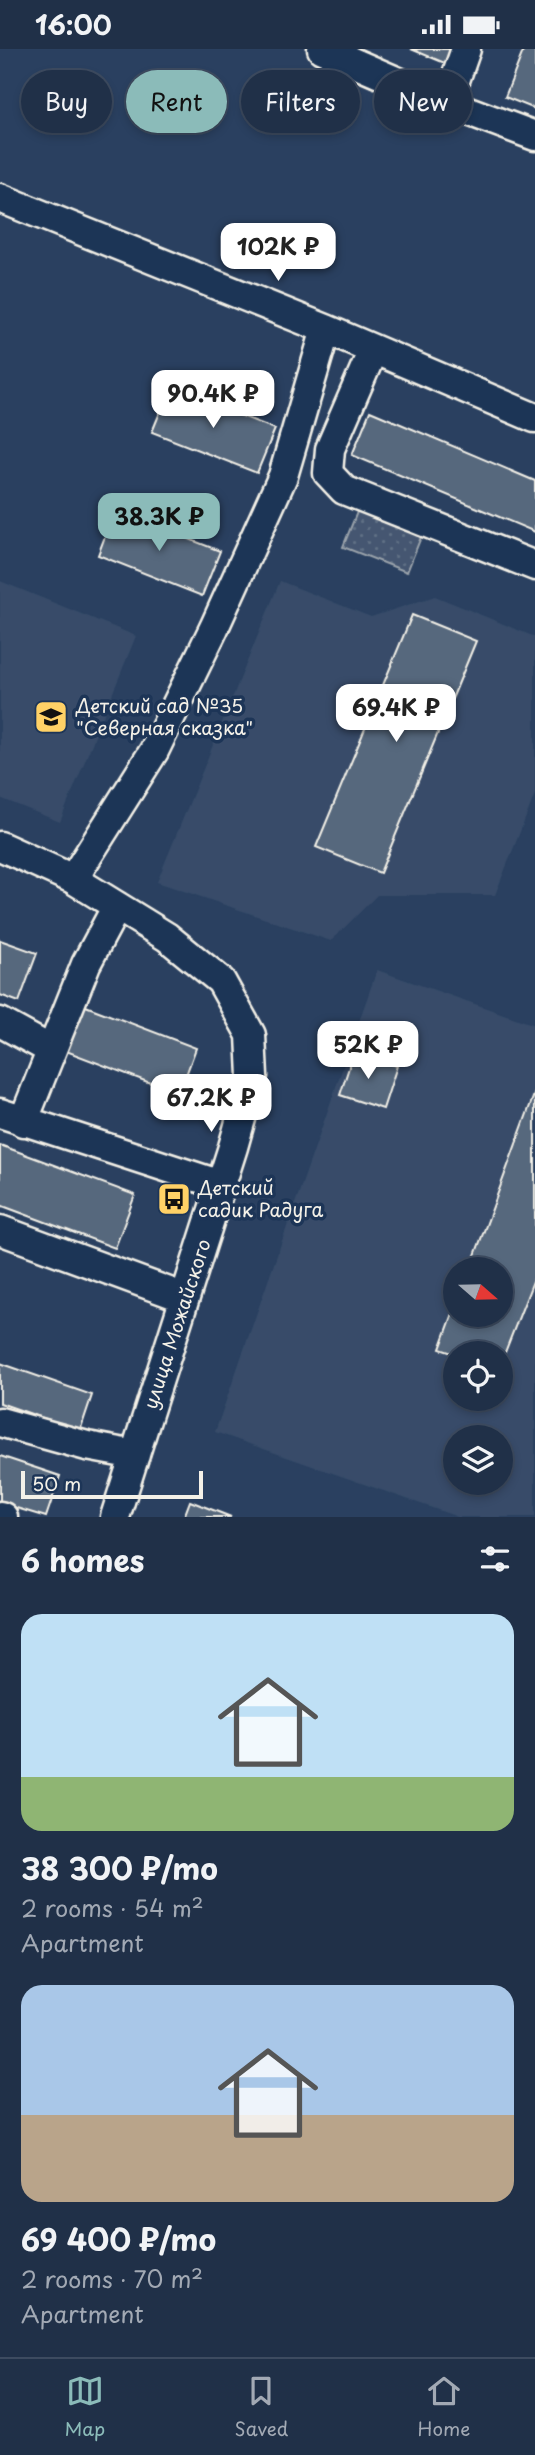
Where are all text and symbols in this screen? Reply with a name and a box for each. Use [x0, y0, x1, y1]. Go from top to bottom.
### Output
text: 16:00 [35, 5, 112, 44]
chip: Buy [21, 70, 112, 133]
chip: Rent [126, 70, 227, 133]
chip: Filters [241, 70, 360, 133]
chip: New [374, 70, 472, 133]
pin: 102K ₽ [221, 223, 335, 283]
text: 102K ₽ [237, 228, 319, 263]
pin: 90.4K ₽ [148, 371, 278, 430]
text: 90.4K ₽ [167, 375, 259, 410]
pin: 38.3K ₽ [94, 493, 224, 553]
text: 38.3K ₽ [114, 498, 204, 533]
pin: 69.4K ₽ [331, 685, 461, 744]
text: 69.4K ₽ [352, 689, 440, 724]
place label: Детский сад №35 "Северная сказка" [75, 691, 253, 741]
school or university icon: Детский сад №35 "Северная сказка" [32, 698, 70, 736]
pin: 52K ₽ [319, 1021, 417, 1081]
text: 52K ₽ [333, 1026, 403, 1061]
pin: 67.2K ₽ [146, 1075, 276, 1134]
text: 67.2K ₽ [167, 1079, 256, 1114]
place label: Детский садик Радуга [197, 1173, 324, 1223]
bus stop icon: Детский садик Радуга [155, 1180, 193, 1218]
street label: улица Можайского [135, 1235, 217, 1412]
north arrow [443, 1257, 513, 1327]
map controls [443, 1257, 513, 1495]
button: locate [443, 1341, 513, 1411]
button: layers [443, 1425, 513, 1495]
scale bar [21, 1468, 203, 1500]
text: 50 m [32, 1469, 81, 1497]
text: 6 homes [21, 1537, 144, 1582]
icon: filters [476, 1540, 514, 1578]
icon: home [205, 1659, 331, 1785]
text: 38 300 ₽/mo [21, 1845, 218, 1890]
text: 2 rooms · 54 m² [21, 1890, 204, 1925]
text: Apartment [21, 1925, 144, 1960]
icon: home [205, 2030, 331, 2156]
text: 69 400 ₽/mo [21, 2216, 216, 2261]
text: 2 rooms · 70 m² [21, 2261, 203, 2296]
text: Apartment [21, 2296, 144, 2331]
tab: Map [65, 2372, 105, 2442]
tab: Saved [234, 2372, 288, 2442]
tab: Home [418, 2372, 470, 2442]

